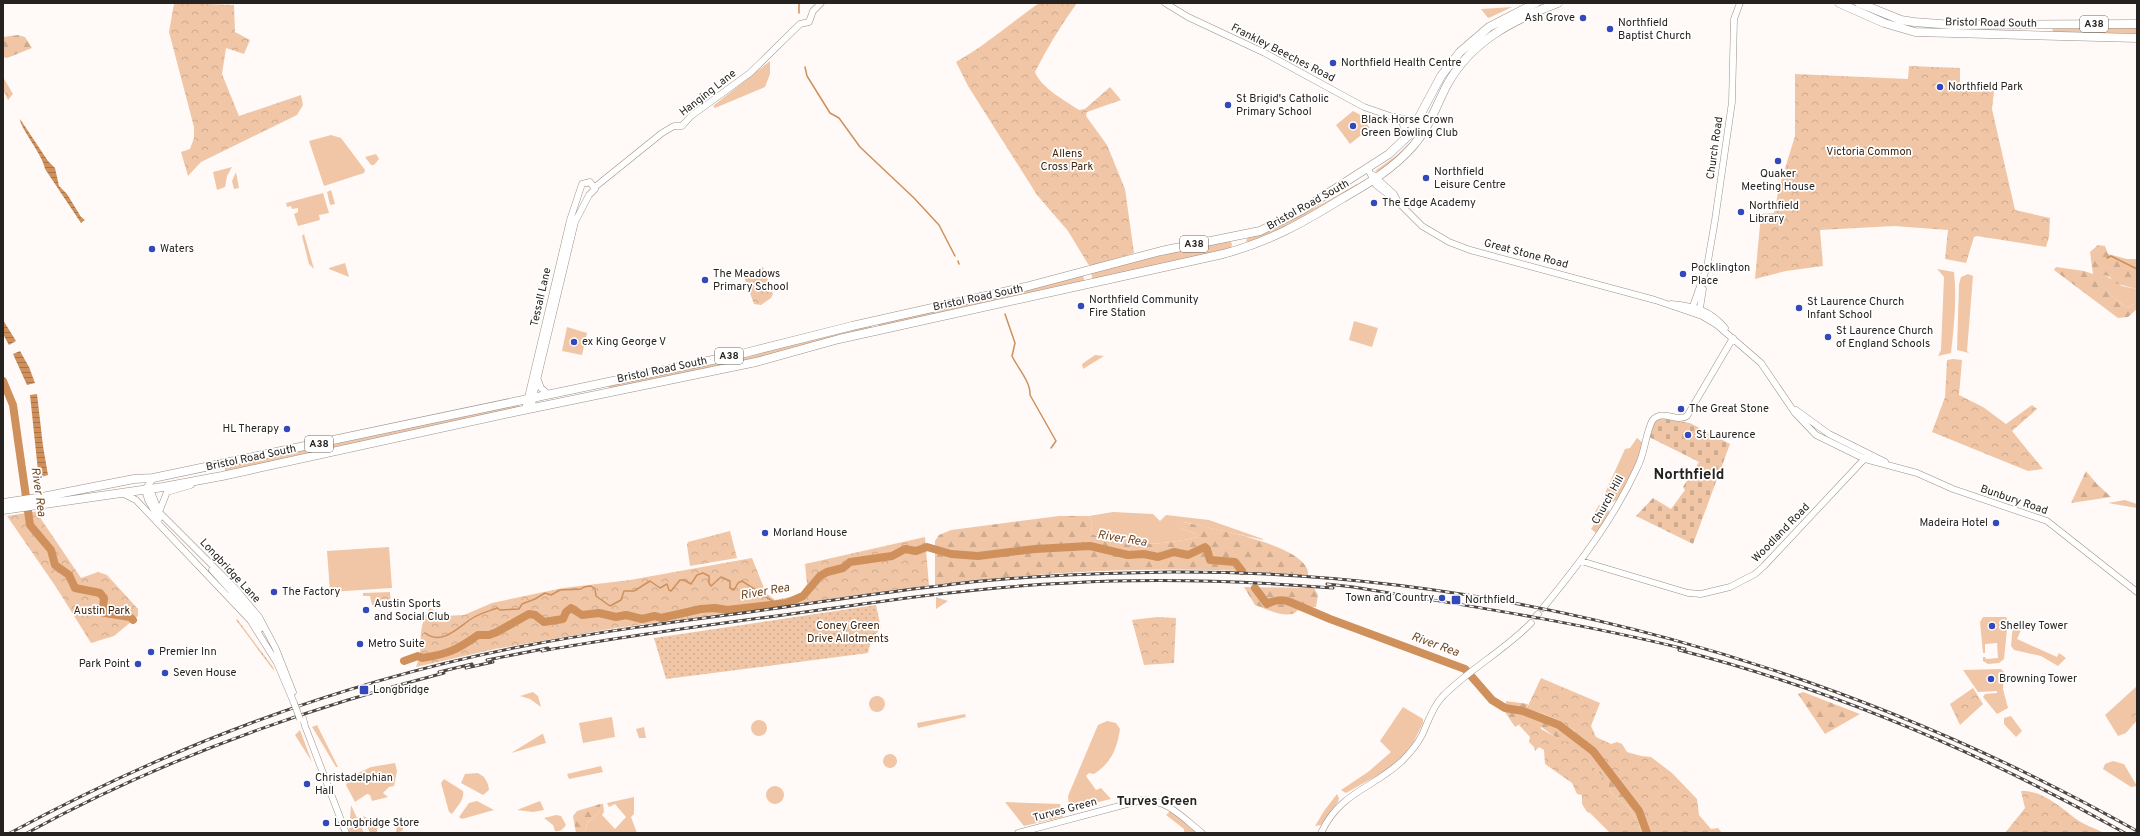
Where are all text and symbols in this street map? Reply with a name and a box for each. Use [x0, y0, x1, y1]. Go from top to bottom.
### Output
place label: Ash Grove [1524, 11, 1575, 25]
marker: Ash Grove [1578, 13, 1588, 23]
street label: Bristol Road South [1945, 15, 2037, 31]
place label: Northfield Baptist Church [1618, 16, 1691, 43]
road number: A38 [2080, 16, 2108, 32]
street label: Frankley Beeches Road [1229, 21, 1337, 85]
marker: Northfield Baptist Church [1605, 24, 1615, 34]
place label: Northfield Health Centre [1341, 56, 1461, 70]
marker: Northfield Health Centre [1328, 58, 1338, 68]
street label: Hanging Lane [677, 66, 739, 119]
place label: Northfield Park [1948, 80, 2023, 94]
marker: Northfield Park [1935, 82, 1945, 92]
place label: St Brigid's Catholic Primary School [1236, 92, 1329, 119]
marker: St Brigid's Catholic Primary School [1223, 100, 1233, 110]
place label: Black Horse Crown Green Bowling Club [1361, 113, 1458, 140]
street label: Church Road [1704, 116, 1726, 180]
marker: Black Horse Crown Green Bowling Club [1348, 121, 1358, 131]
park label: Victoria Common [1826, 145, 1912, 159]
park label: Allens Cross Park [1041, 147, 1094, 174]
marker: Quaker Meeting House [1773, 156, 1783, 166]
place label: Northfield Leisure Centre [1434, 165, 1506, 192]
place label: Quaker Meeting House [1741, 167, 1815, 194]
marker: Northfield Leisure Centre [1421, 173, 1431, 183]
street label: Bristol Road South [1264, 177, 1352, 233]
place label: The Edge Academy [1382, 196, 1476, 210]
marker: The Edge Academy [1369, 198, 1379, 208]
place label: Northfield Library [1749, 199, 1799, 226]
marker: Northfield Library [1736, 207, 1746, 217]
road number: A38 [1180, 236, 1208, 252]
street label: Great Stone Road [1482, 236, 1570, 272]
place label: Waters [160, 242, 194, 256]
marker: Waters [147, 244, 157, 254]
place label: Pocklington Place [1691, 261, 1750, 288]
street label: Tessall Lane [527, 266, 555, 328]
place label: The Meadows Primary School [713, 267, 789, 294]
marker: Pocklington Place [1678, 269, 1688, 279]
marker: The Meadows Primary School [700, 275, 710, 285]
street label: Bristol Road South [932, 282, 1024, 314]
place label: Northfield Community Fire Station [1089, 293, 1199, 320]
place label: St Laurence Church Infant School [1807, 295, 1904, 322]
marker: Northfield Community Fire Station [1076, 301, 1086, 311]
marker: St Laurence Church Infant School [1794, 303, 1804, 313]
place label: St Laurence Church of England Schools [1836, 324, 1933, 351]
marker: St Laurence Church of England Schools [1823, 332, 1833, 342]
place label: ex King George V [582, 335, 666, 349]
marker: ex King George V [569, 337, 579, 347]
road number: A38 [715, 348, 743, 364]
street label: Bristol Road South [616, 354, 708, 386]
place label: The Great Stone [1689, 402, 1769, 416]
marker: The Great Stone [1676, 404, 1686, 414]
place label: HL Therapy [223, 422, 279, 436]
marker: HL Therapy [282, 424, 292, 434]
place label: St Laurence [1696, 428, 1755, 442]
marker: St Laurence [1683, 430, 1693, 440]
road number: A38 [305, 436, 333, 452]
street label: Bristol Road South [205, 442, 297, 474]
water label: River Rea [27, 466, 49, 518]
district label: Northfield [1654, 466, 1724, 485]
street label: Church Hill [1589, 473, 1627, 527]
street label: Bunbury Road [1978, 482, 2050, 518]
street label: Woodland Road [1749, 500, 1813, 566]
place label: Madeira Hotel [1920, 516, 1988, 530]
marker: Madeira Hotel [1991, 518, 2001, 528]
place label: Morland House [773, 526, 847, 540]
water label: River Rea [1096, 527, 1149, 551]
marker: Morland House [760, 528, 770, 538]
street label: Longbridge Lane [197, 536, 264, 606]
water label: River Rea [739, 580, 792, 604]
place label: The Factory [282, 585, 340, 599]
marker: The Factory [269, 587, 279, 597]
place label: Town and Country [1345, 591, 1434, 605]
marker: Town and Country [1437, 593, 1447, 603]
place label: Northfield [1465, 593, 1515, 607]
marker: Northfield [1450, 594, 1462, 606]
place label: Austin Sports and Social Club [374, 597, 450, 624]
park label: Austin Park [74, 604, 131, 618]
marker: Austin Sports and Social Club [361, 605, 371, 615]
park label: Coney Green Drive Allotments [807, 619, 889, 646]
place label: Shelley Tower [2000, 619, 2069, 633]
marker: Shelley Tower [1987, 621, 1997, 631]
water label: River Rea [1409, 629, 1462, 661]
place label: Metro Suite [368, 637, 425, 651]
marker: Metro Suite [355, 639, 365, 649]
place label: Premier Inn [159, 645, 217, 659]
marker: Premier Inn [146, 647, 156, 657]
place label: Park Point [79, 657, 130, 671]
marker: Park Point [133, 659, 143, 669]
place label: Seven House [173, 666, 237, 680]
marker: Seven House [160, 668, 170, 678]
place label: Browning Tower [1999, 672, 2078, 686]
marker: Browning Tower [1986, 674, 1996, 684]
place label: Longbridge [373, 683, 429, 697]
marker: Longbridge [358, 684, 370, 696]
place label: Christadelphian Hall [315, 771, 393, 798]
marker: Christadelphian Hall [302, 779, 312, 789]
district label: Turves Green [1117, 794, 1197, 810]
street label: Turves Green [1031, 795, 1099, 825]
place label: Longbridge Store [334, 816, 419, 830]
marker: Longbridge Store [321, 818, 331, 828]

